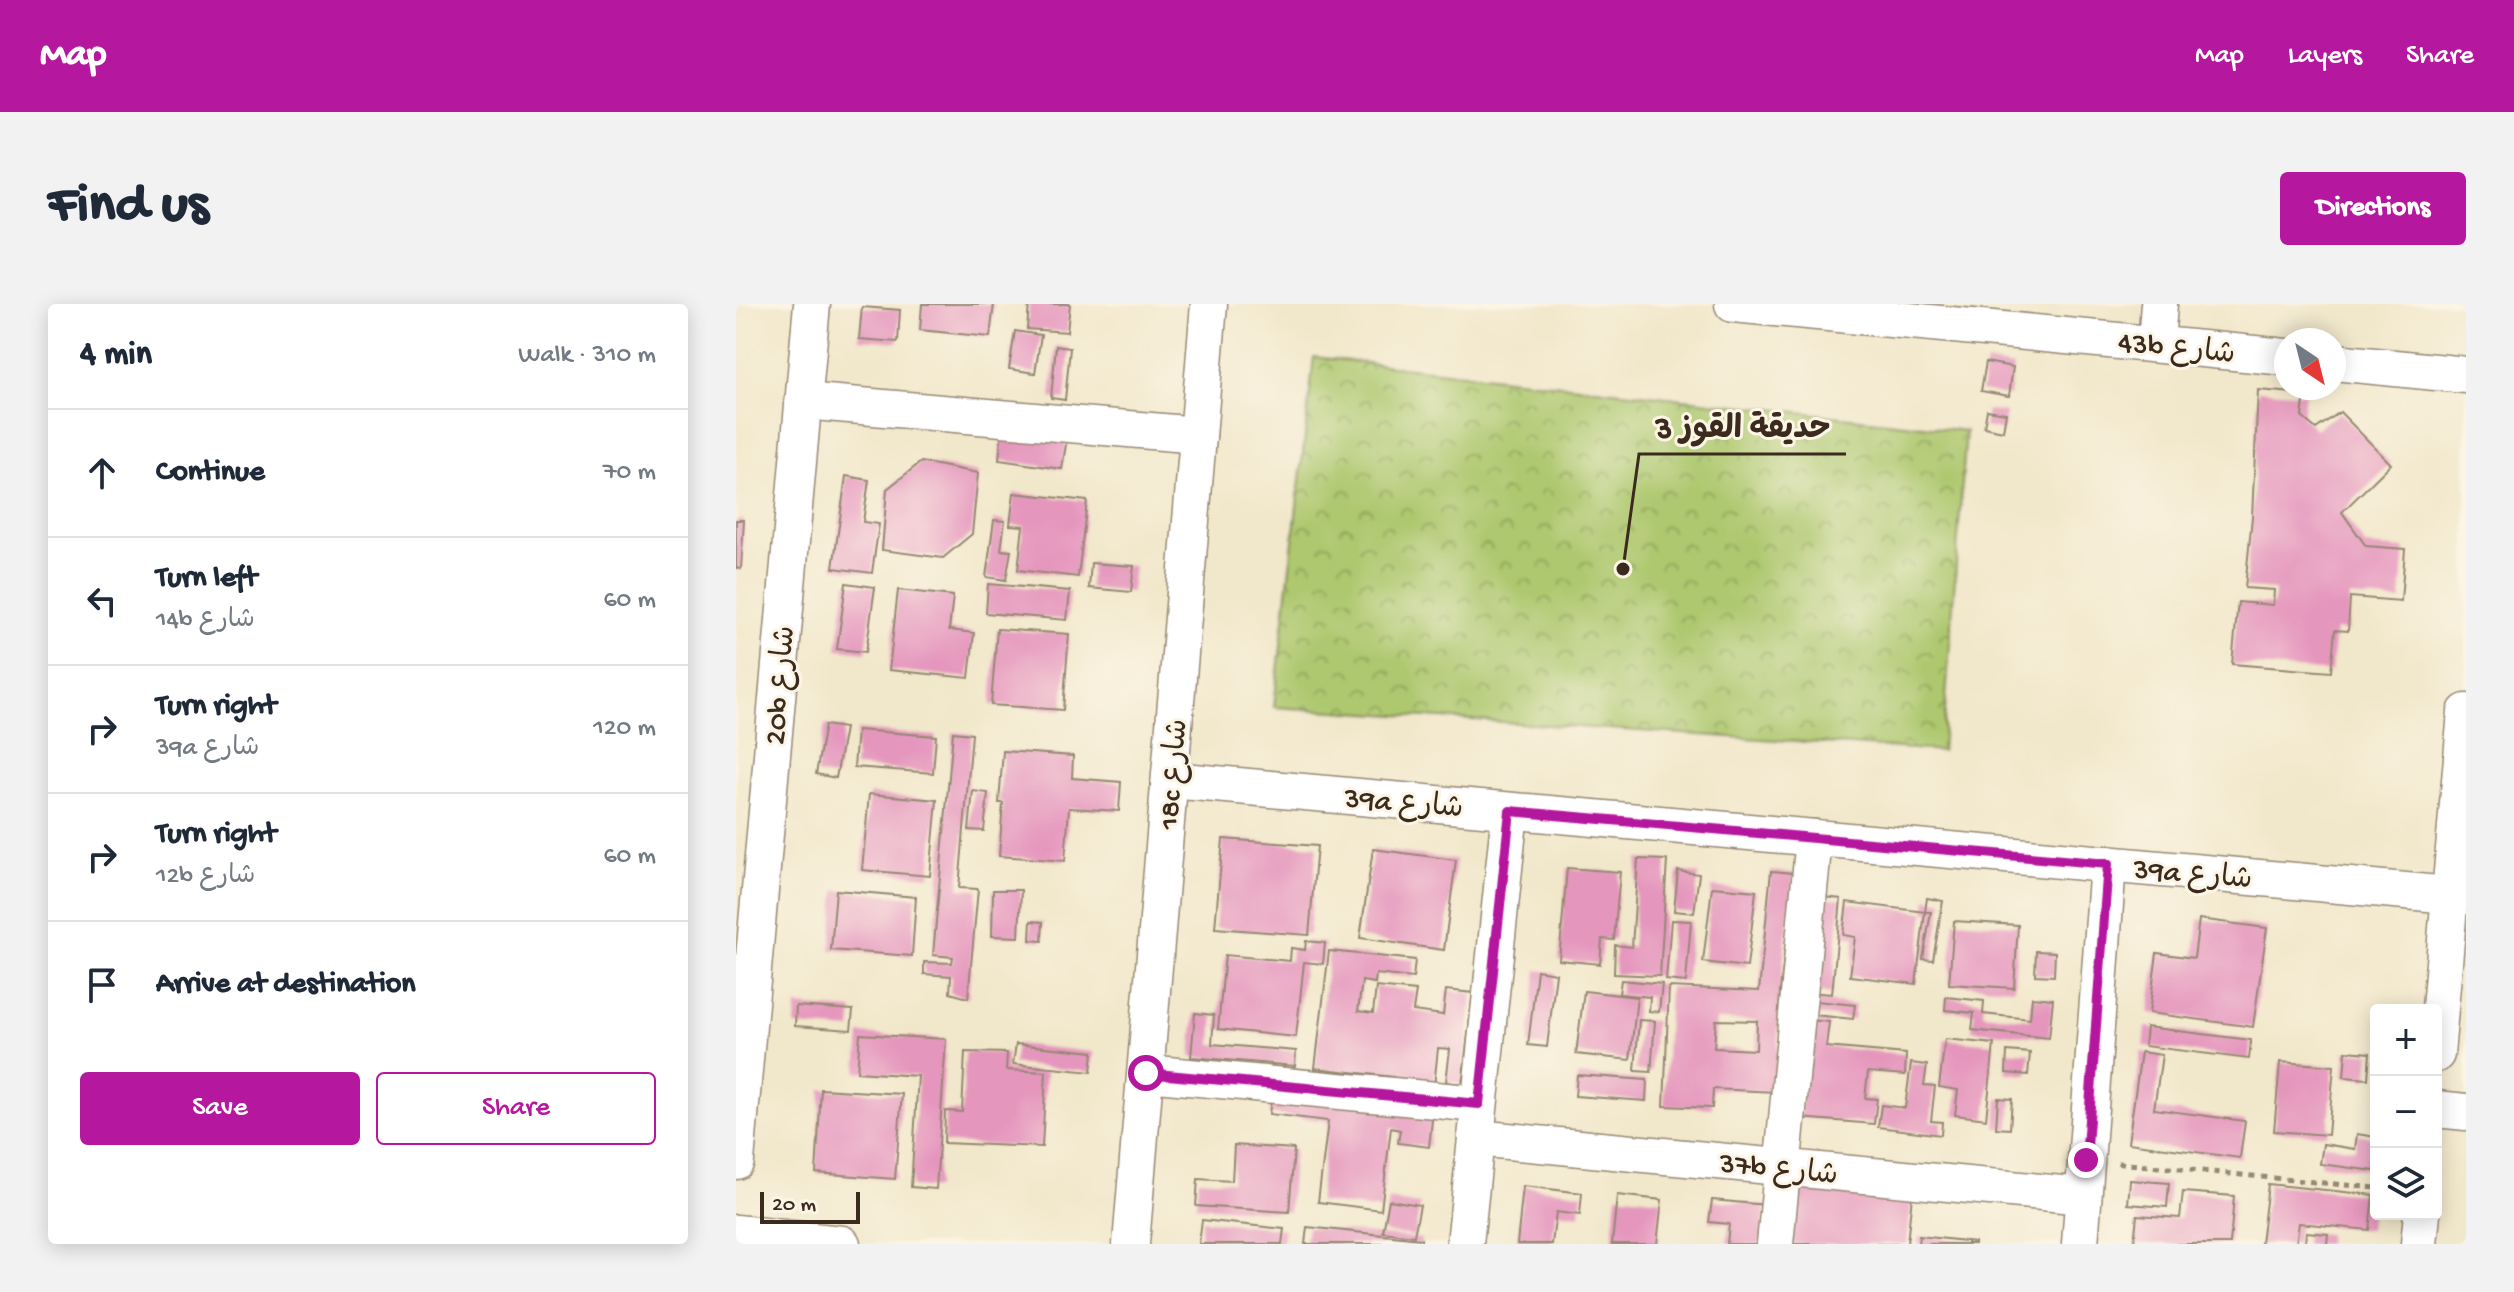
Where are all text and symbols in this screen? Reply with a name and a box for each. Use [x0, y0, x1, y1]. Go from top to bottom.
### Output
text: Map [40, 34, 106, 78]
text: Map [2195, 40, 2244, 73]
text: Layers [2288, 40, 2362, 73]
text: Share [2406, 40, 2474, 73]
button: Directions [2280, 172, 2466, 245]
text: Find us [48, 175, 208, 241]
street label: 43b شارع [2116, 327, 2237, 374]
north arrow [2274, 328, 2346, 400]
text: 4 min [80, 336, 152, 376]
text: Walk · 310 m [518, 341, 656, 372]
callout: حديقة القوز 3 [1639, 398, 1846, 454]
text: حديقة القوز 3 [1655, 411, 1831, 450]
icon: ahead [80, 451, 124, 495]
text: Continue [156, 456, 265, 491]
text: 70 m [603, 458, 656, 489]
text: Turn left [156, 562, 257, 597]
icon: left [80, 579, 124, 623]
text: 60 m [603, 586, 656, 617]
text: 14b شارع [156, 606, 255, 637]
street label: 20b شارع [760, 624, 805, 746]
text: Turn right [156, 690, 276, 725]
icon: right [80, 707, 124, 751]
text: 120 m [593, 714, 656, 745]
street label: 18c شارع [1153, 718, 1198, 832]
text: 39a شارع [156, 734, 259, 765]
street label: 39a شارع [1342, 783, 1465, 828]
text: Turn right [156, 818, 276, 853]
icon: right [80, 835, 124, 879]
text: 60 m [603, 842, 656, 873]
street label: 39a شارع [2131, 854, 2254, 899]
text: 12b شارع [156, 862, 255, 893]
icon: arrive [80, 963, 124, 1007]
text: Arrive at destination [156, 968, 416, 1003]
map controls [2370, 1004, 2442, 1220]
button: + [2370, 1004, 2442, 1076]
route start [1128, 1055, 1164, 1091]
button: Save [80, 1072, 360, 1145]
button: Share [376, 1072, 656, 1145]
button: − [2370, 1076, 2442, 1148]
route end [2068, 1142, 2104, 1178]
street label: 37b شارع [1717, 1148, 1840, 1195]
button: layers [2370, 1148, 2442, 1220]
scale bar [760, 1188, 860, 1224]
text: 20 m [772, 1193, 816, 1219]

